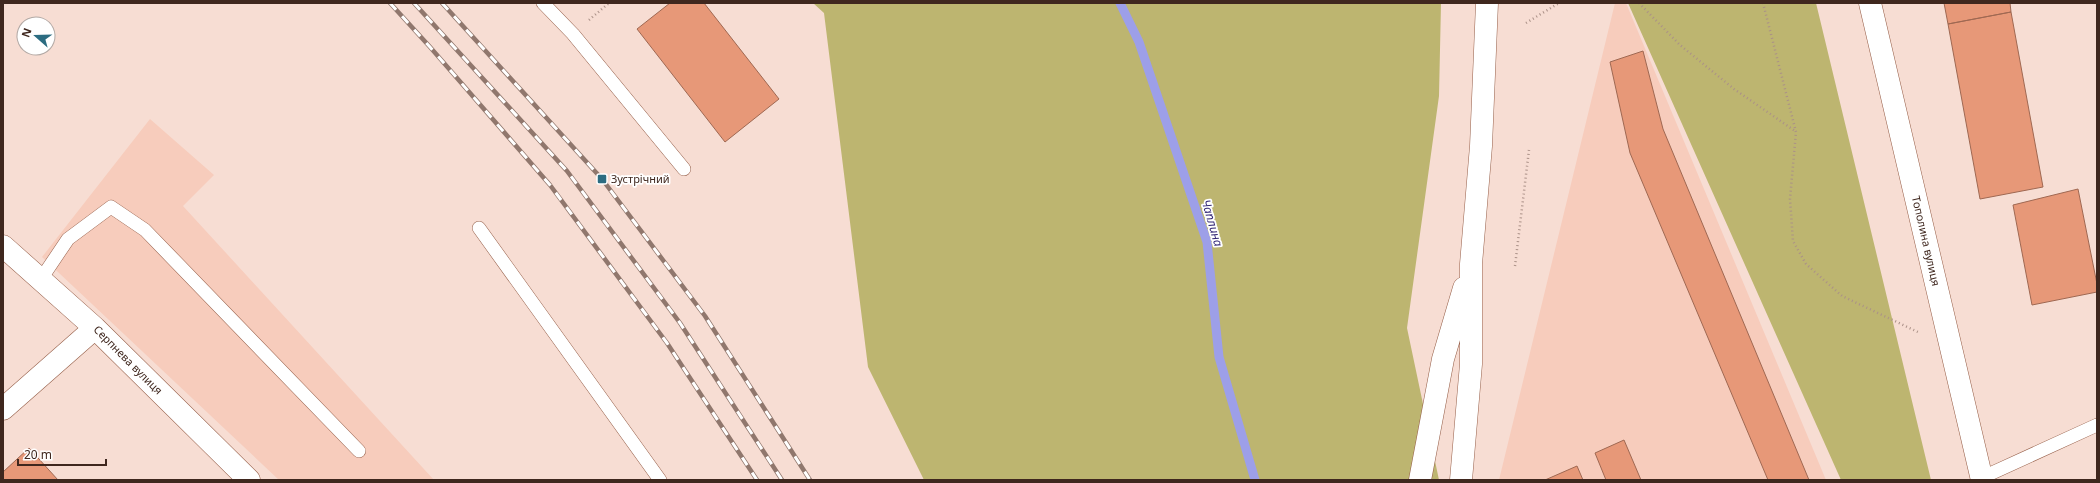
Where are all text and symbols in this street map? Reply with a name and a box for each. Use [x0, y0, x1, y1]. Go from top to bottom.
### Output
north arrow [16, 16, 56, 56]
text: N [18, 26, 35, 39]
place label: Зустрічний [611, 171, 670, 186]
marker: Зустрічний [596, 173, 608, 185]
street label: Тополина вулиця [1909, 194, 1944, 287]
water label: Чаплина [1198, 197, 1227, 249]
street label: Серпнева вулиця [91, 322, 166, 397]
scale bar [18, 441, 106, 467]
text: 20 m [24, 446, 52, 463]

